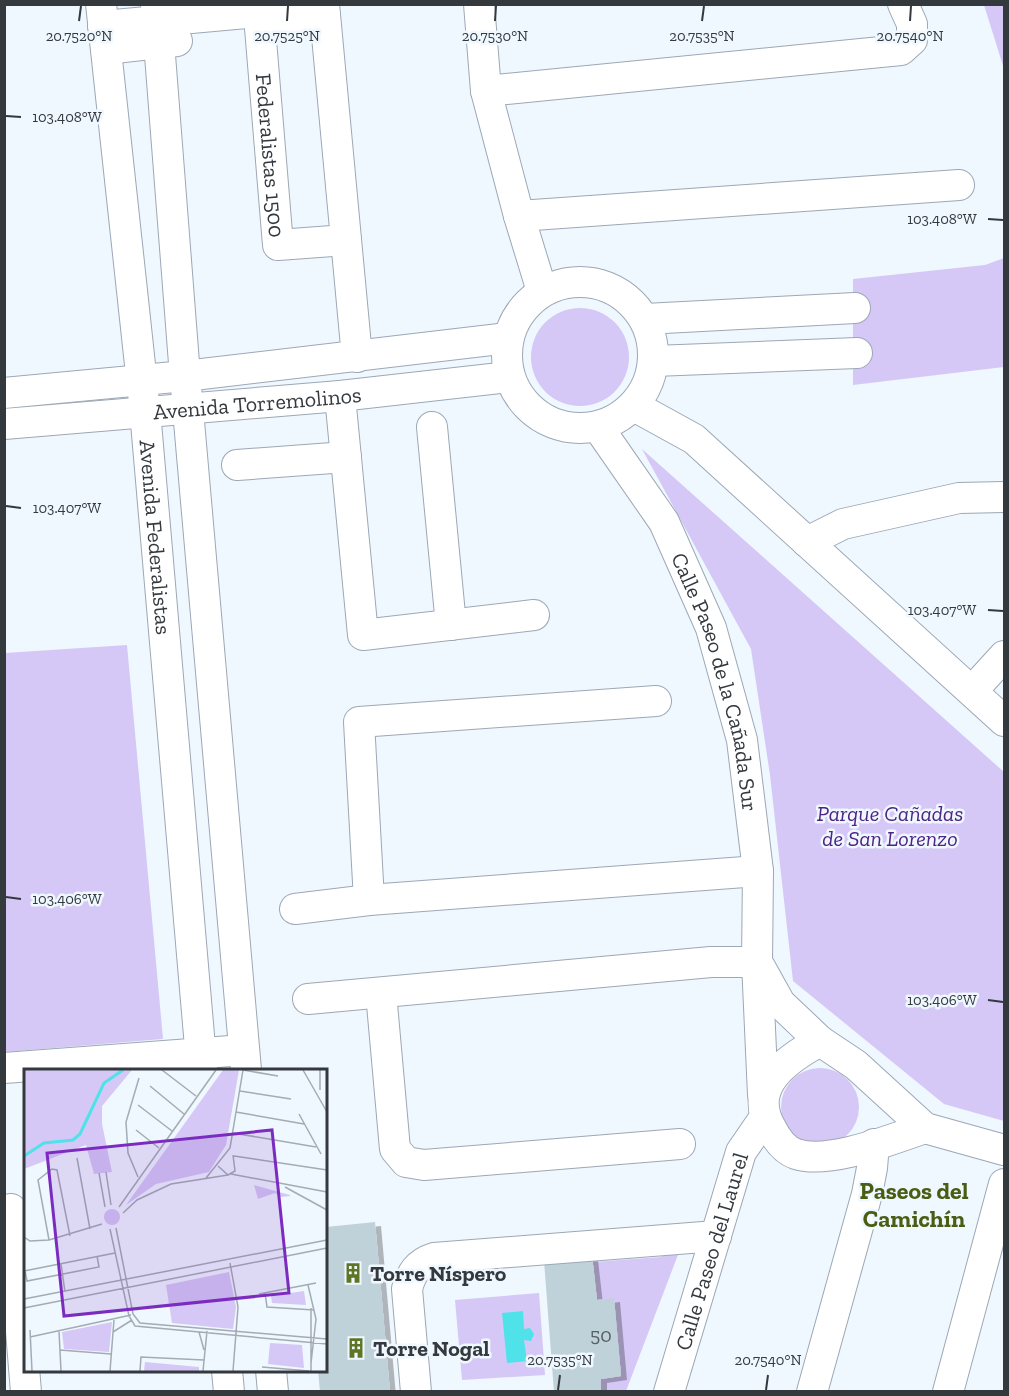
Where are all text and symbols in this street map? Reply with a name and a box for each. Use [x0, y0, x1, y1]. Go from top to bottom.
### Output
text: 20.7520°N [46, 27, 112, 45]
text: 20.7525°N [254, 27, 320, 45]
text: 20.7530°N [462, 27, 528, 45]
text: 20.7535°N [669, 27, 735, 45]
text: 20.7540°N [876, 27, 944, 45]
street label: Federalistas 1500 [250, 72, 290, 239]
text: 103.408°W [32, 108, 102, 126]
text: 103.408°W [907, 210, 977, 228]
street label: Avenida Torremolinos [152, 381, 363, 426]
street label: Avenida Federalistas [134, 439, 177, 636]
text: 103.407°W [33, 499, 101, 517]
street label: Calle Paseo de la Cañada Sur [665, 548, 764, 813]
text: 103.407°W [908, 601, 976, 619]
park label: Parque Cañadas de San Lorenzo [817, 800, 963, 852]
text: 103.406°W [32, 890, 102, 908]
text: 103.406°W [907, 991, 977, 1009]
inset map [24, 1069, 327, 1372]
street label: Calle Paseo del Laurel [669, 1149, 754, 1353]
district label: Paseos del Camichín [859, 1176, 969, 1233]
place label: Torre Níspero [370, 1260, 507, 1287]
building icon: Torre Níspero [341, 1261, 365, 1285]
house number: 50 [590, 1323, 612, 1347]
place label: Torre Nogal [373, 1335, 490, 1362]
building icon: Torre Nogal [344, 1336, 368, 1360]
text: 20.7535°N [527, 1351, 593, 1369]
text: 20.7540°N [734, 1351, 802, 1369]

